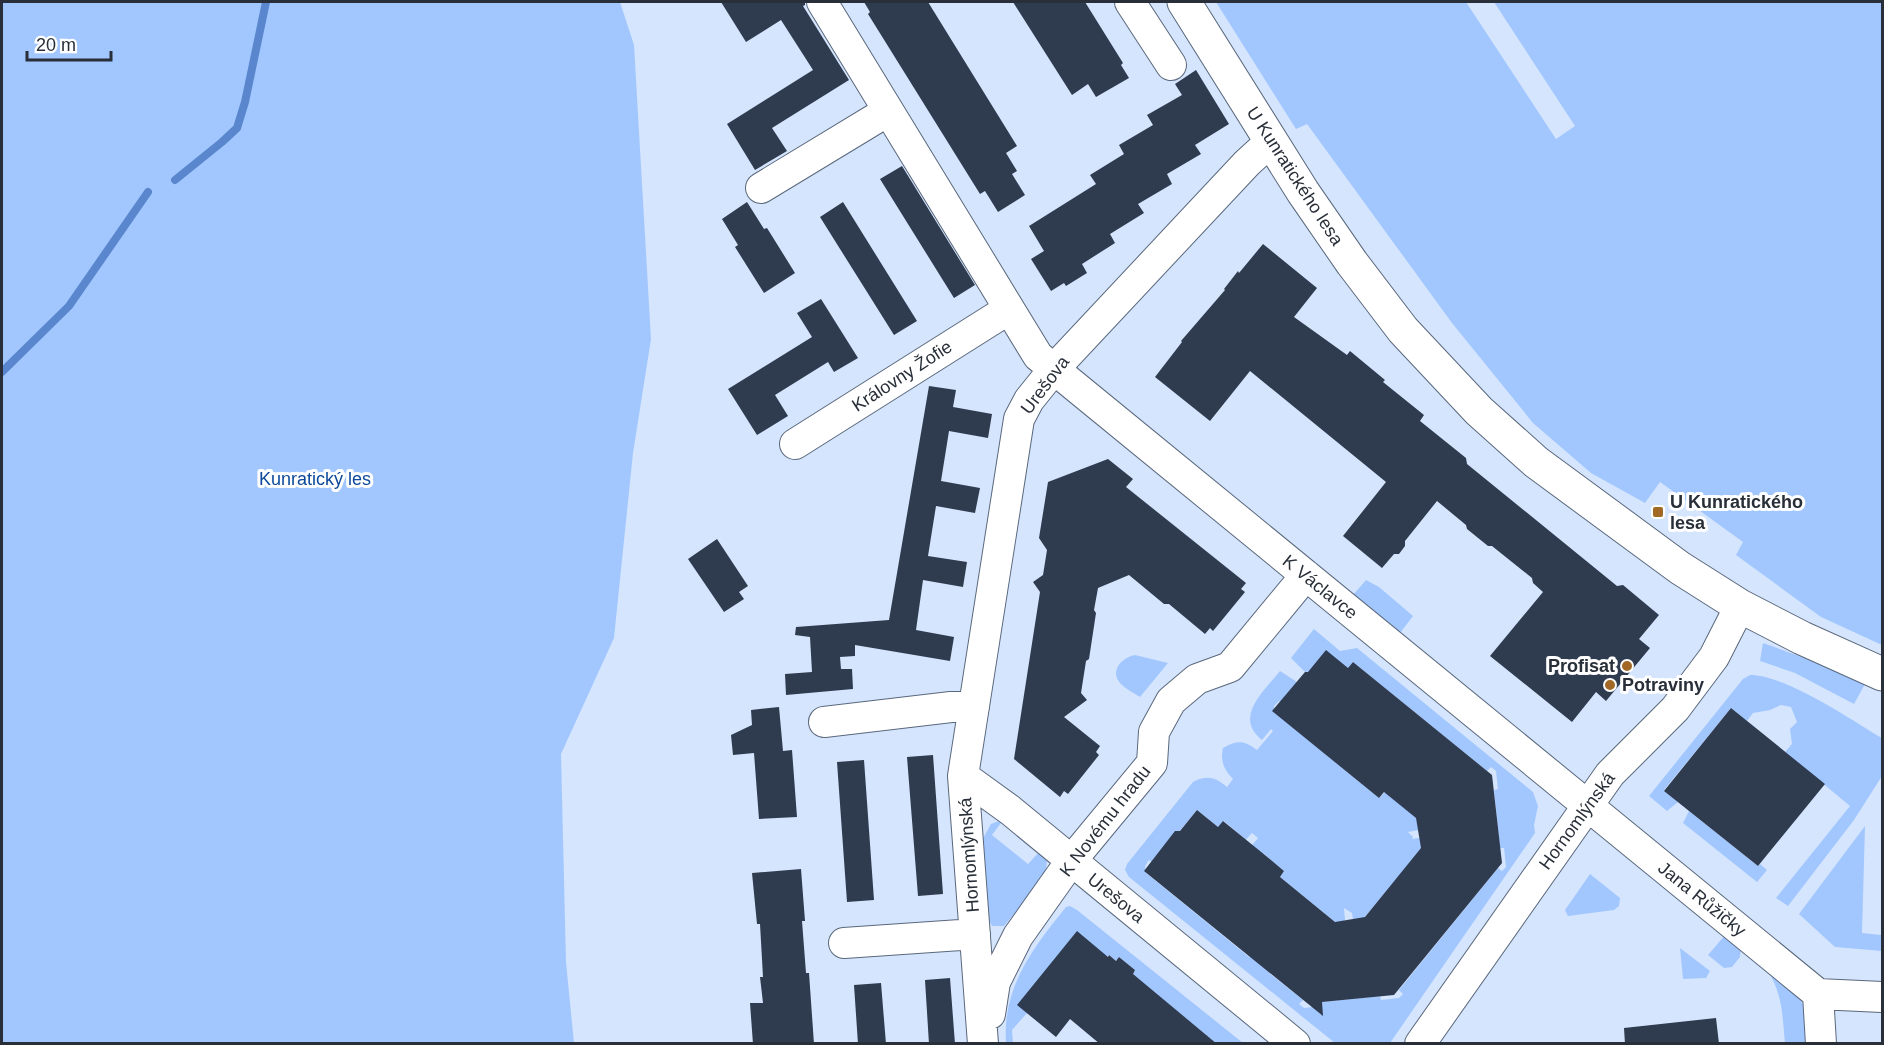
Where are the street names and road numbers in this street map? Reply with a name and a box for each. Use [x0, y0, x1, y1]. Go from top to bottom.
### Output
street label: U Kunratického lesa [1243, 103, 1348, 250]
street label: Královny Žofie [848, 336, 956, 416]
street label: Urešova [1017, 351, 1074, 418]
street label: K Václavce [1279, 551, 1361, 623]
street label: K Novému hradu [1056, 762, 1154, 880]
street label: Hornomlýnská [1535, 768, 1619, 873]
street label: Hornomlýnská [955, 796, 983, 913]
street label: Jana Růžičky [1654, 858, 1750, 940]
street label: Urešova [1084, 869, 1149, 927]

